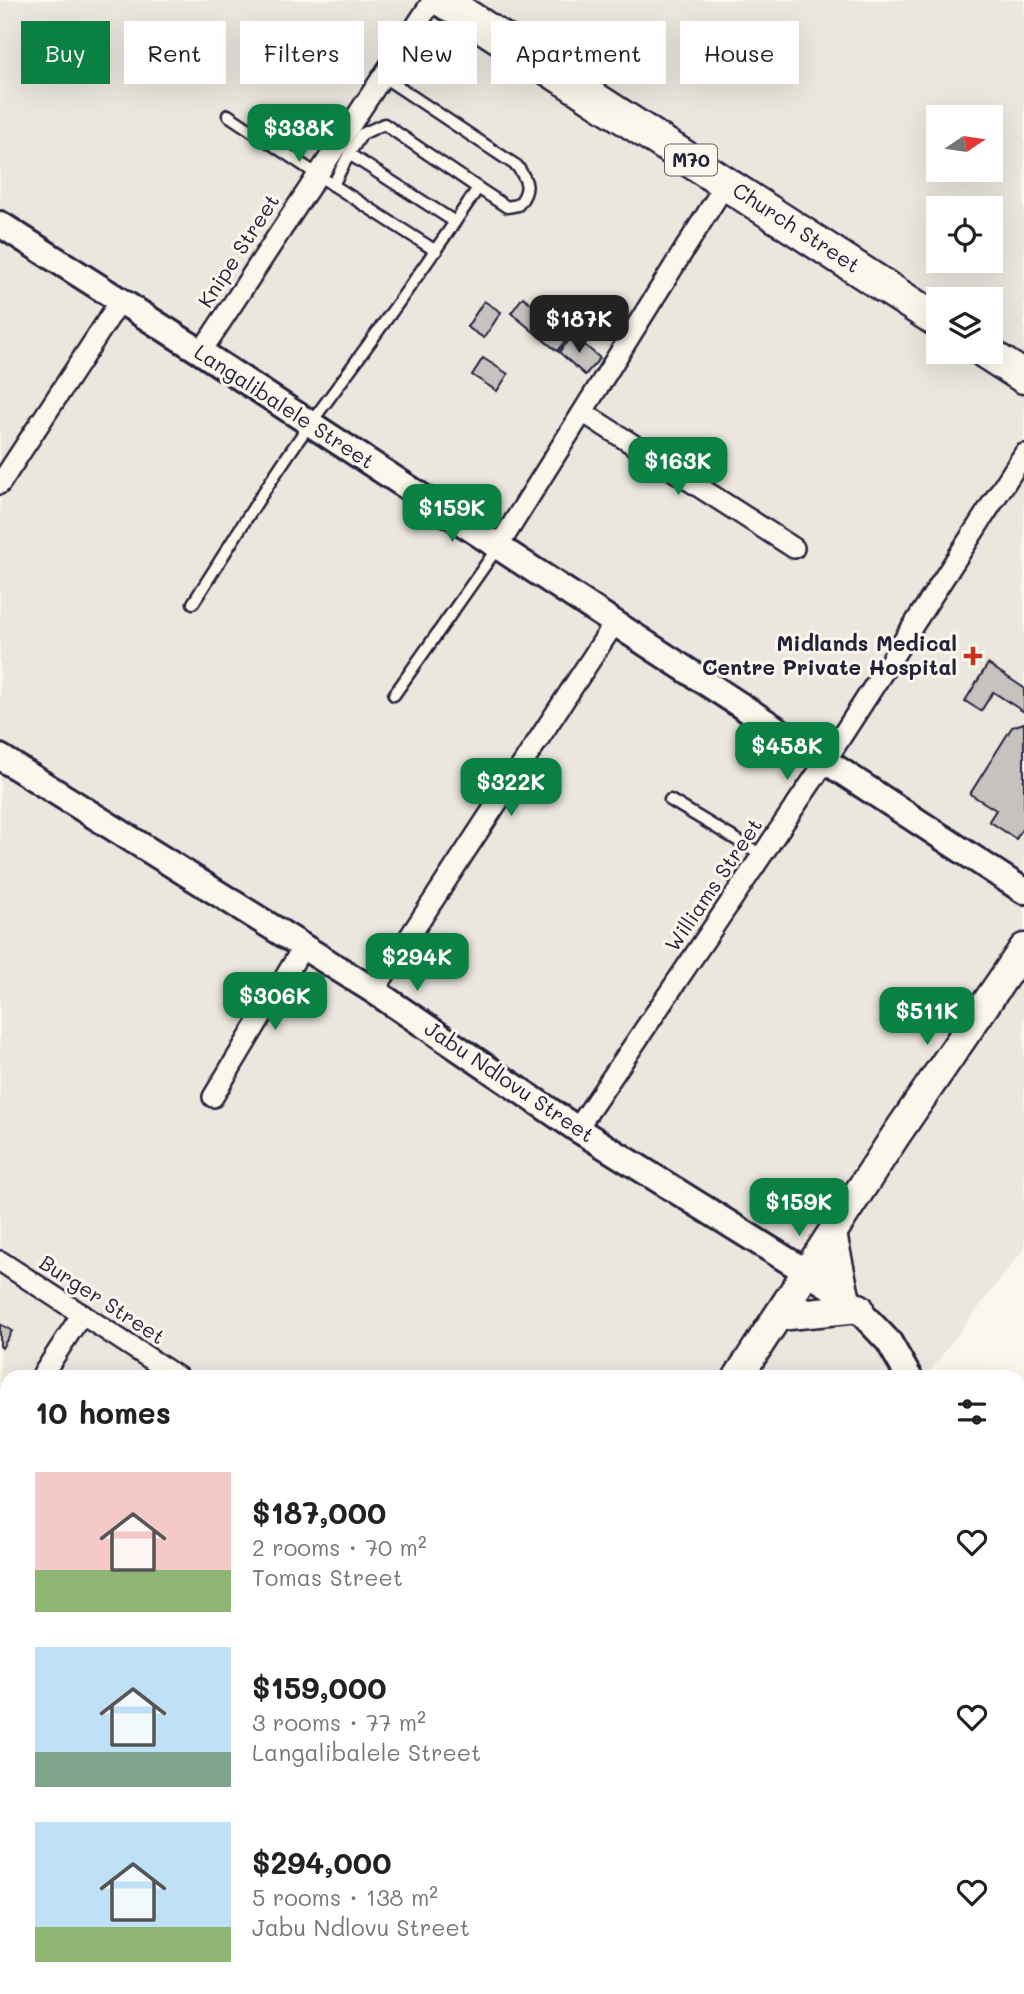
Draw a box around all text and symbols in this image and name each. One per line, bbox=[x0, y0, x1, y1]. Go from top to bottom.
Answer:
chip: Buy bbox=[21, 21, 110, 84]
chip: Rent bbox=[124, 21, 226, 84]
chip: Filters bbox=[240, 21, 364, 84]
chip: New bbox=[378, 21, 477, 84]
chip: Apartment bbox=[491, 21, 666, 84]
chip: House bbox=[680, 21, 799, 84]
pin: $338K bbox=[250, 104, 348, 164]
north arrow bbox=[926, 105, 1003, 182]
map controls bbox=[926, 105, 1003, 364]
text: $338K bbox=[263, 112, 335, 142]
road number: M70 bbox=[665, 144, 717, 176]
street label: Church Street bbox=[728, 175, 866, 278]
street label: Knipe Street bbox=[191, 188, 285, 312]
button: locate bbox=[926, 196, 1003, 273]
button: layers bbox=[926, 287, 1003, 364]
pin: $187K bbox=[530, 296, 628, 355]
text: $187K bbox=[546, 303, 612, 333]
street label: Langalibalele Street bbox=[190, 337, 380, 474]
pin: $163K bbox=[629, 438, 727, 497]
text: $163K bbox=[644, 445, 712, 475]
pin: $159K bbox=[403, 484, 501, 544]
text: $159K bbox=[419, 492, 485, 522]
place label: Midlands Medical Centre Private Hospital bbox=[702, 629, 957, 680]
marker: Midlands Medical Centre Private Hospital bbox=[963, 646, 983, 666]
pin: $458K bbox=[738, 722, 836, 782]
text: $458K bbox=[751, 730, 823, 760]
pin: $322K bbox=[462, 758, 560, 818]
text: $322K bbox=[477, 766, 545, 796]
street label: Williams Street bbox=[658, 812, 767, 956]
pin: $294K bbox=[368, 934, 466, 993]
text: $294K bbox=[382, 941, 452, 971]
pin: $306K bbox=[226, 972, 324, 1032]
text: $306K bbox=[239, 980, 311, 1010]
pin: $511K bbox=[878, 988, 976, 1047]
text: $511K bbox=[895, 995, 959, 1025]
street label: Jabu Ndlovu Street bbox=[420, 1014, 600, 1148]
pin: $159K bbox=[750, 1178, 848, 1238]
text: $159K bbox=[766, 1186, 832, 1216]
street label: Burger Street bbox=[35, 1248, 171, 1349]
text: 10 homes bbox=[35, 1392, 171, 1432]
icon: filters bbox=[953, 1393, 991, 1431]
text: $187,000 bbox=[252, 1492, 386, 1532]
icon: home bbox=[91, 1500, 175, 1584]
icon: heart bbox=[953, 1523, 991, 1561]
text: 2 rooms · 70 m² bbox=[252, 1532, 427, 1562]
text: Tomas Street bbox=[252, 1562, 403, 1592]
text: $159,000 bbox=[252, 1667, 386, 1707]
icon: home bbox=[91, 1675, 175, 1759]
icon: heart bbox=[953, 1698, 991, 1736]
text: 3 rooms · 77 m² bbox=[252, 1707, 426, 1737]
text: Langalibalele Street bbox=[252, 1737, 481, 1767]
text: $294,000 bbox=[252, 1842, 391, 1882]
icon: home bbox=[91, 1850, 175, 1934]
icon: heart bbox=[953, 1873, 991, 1911]
text: 5 rooms · 138 m² bbox=[252, 1882, 438, 1912]
text: Jabu Ndlovu Street bbox=[252, 1912, 470, 1942]

